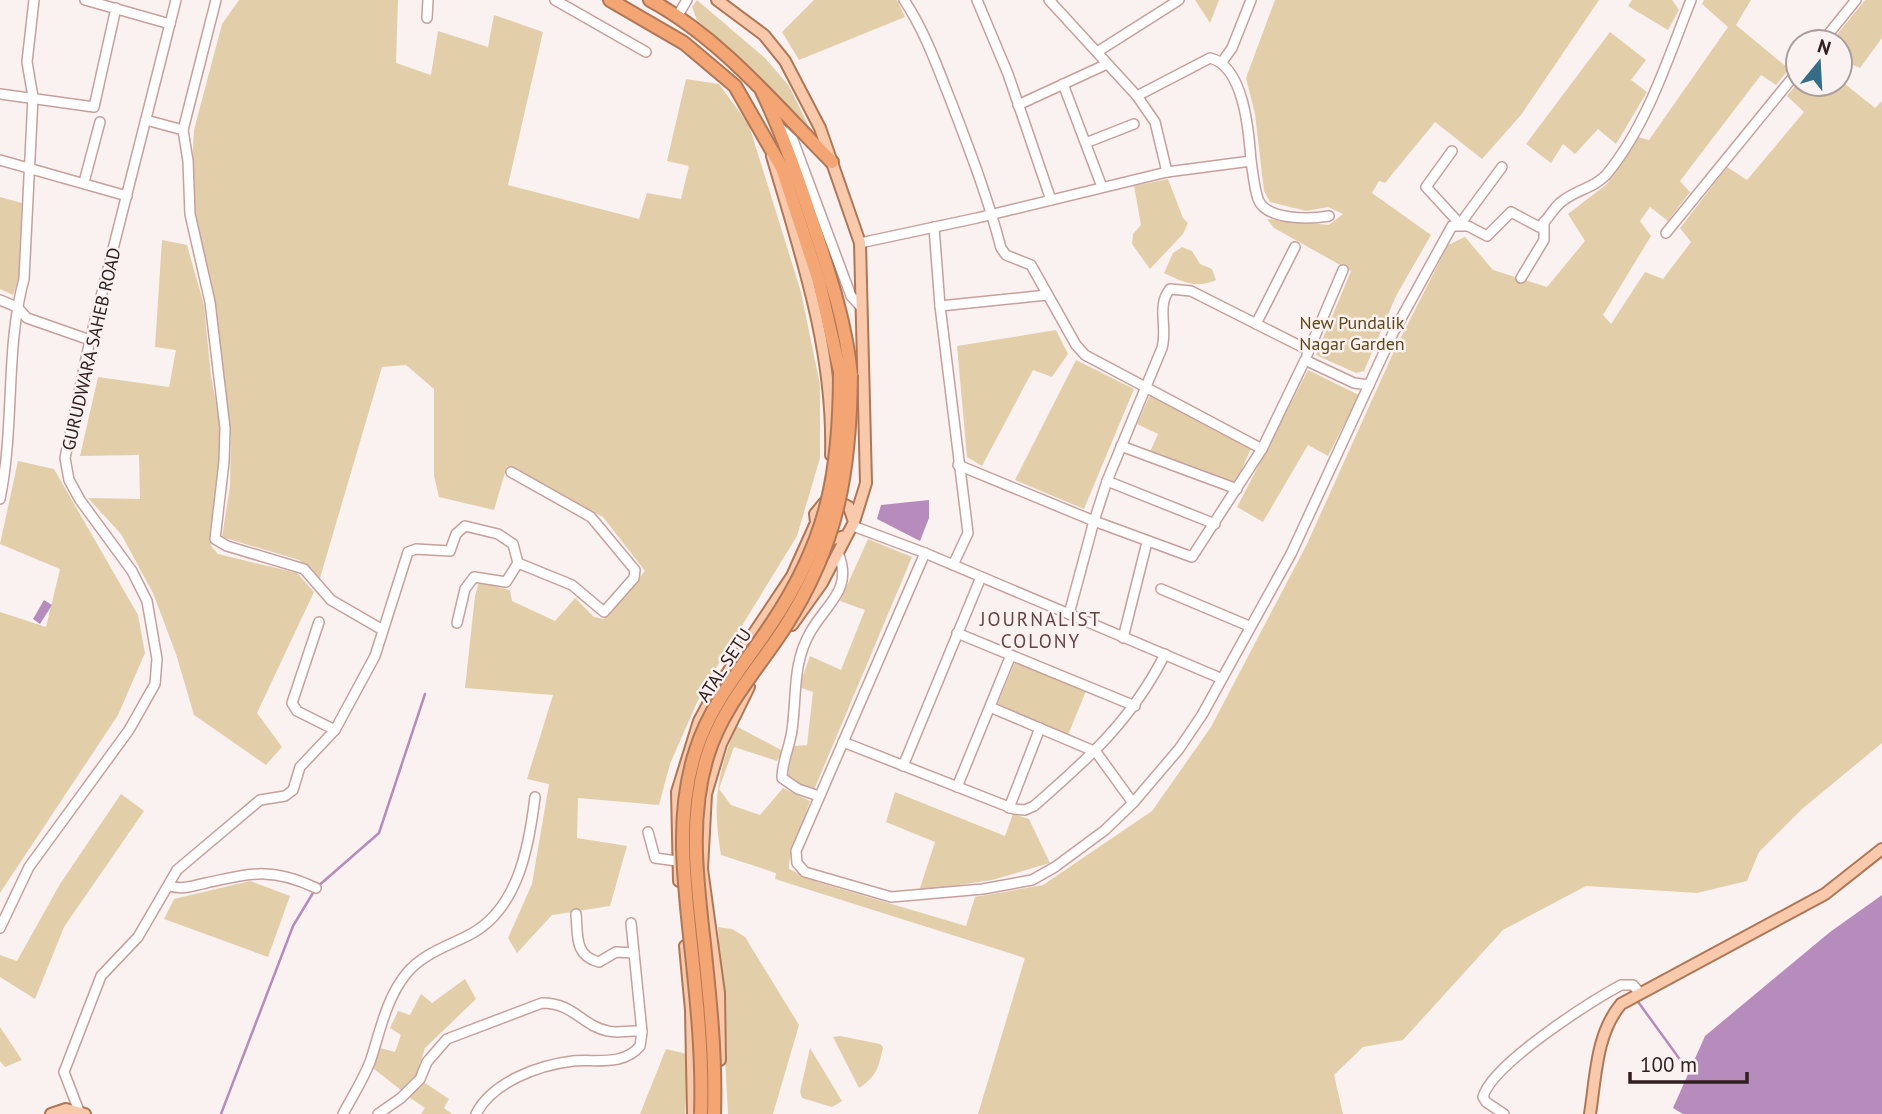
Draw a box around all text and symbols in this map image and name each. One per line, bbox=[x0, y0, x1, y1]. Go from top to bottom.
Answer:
north arrow bbox=[1784, 28, 1854, 98]
text: N bbox=[1815, 33, 1834, 60]
street label: GURUDWARA SAHEB ROAD bbox=[56, 245, 126, 453]
park label: New Pundalik Nagar Garden bbox=[1299, 311, 1405, 355]
district label: JOURNALIST COLONY bbox=[979, 607, 1102, 653]
street label: ATAL SETU bbox=[692, 624, 756, 706]
scale bar bbox=[1630, 1040, 1747, 1084]
text: 100 m bbox=[1640, 1051, 1697, 1078]

